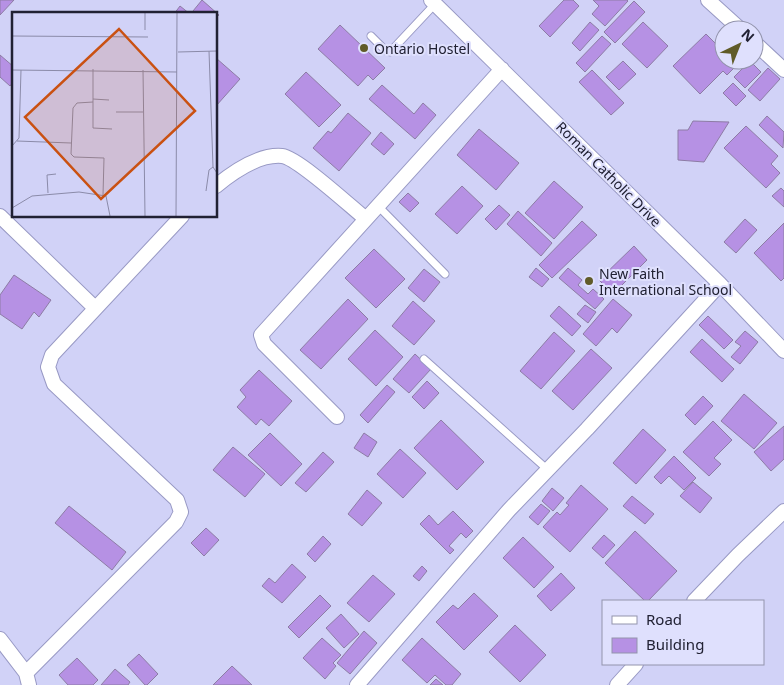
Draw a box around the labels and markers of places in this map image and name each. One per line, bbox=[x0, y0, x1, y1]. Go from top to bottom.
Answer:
place label: Ontario Hostel bbox=[374, 39, 470, 58]
marker: Ontario Hostel bbox=[358, 42, 370, 54]
place label: New Faith International School bbox=[599, 264, 732, 299]
marker: New Faith International School bbox=[583, 275, 595, 287]

